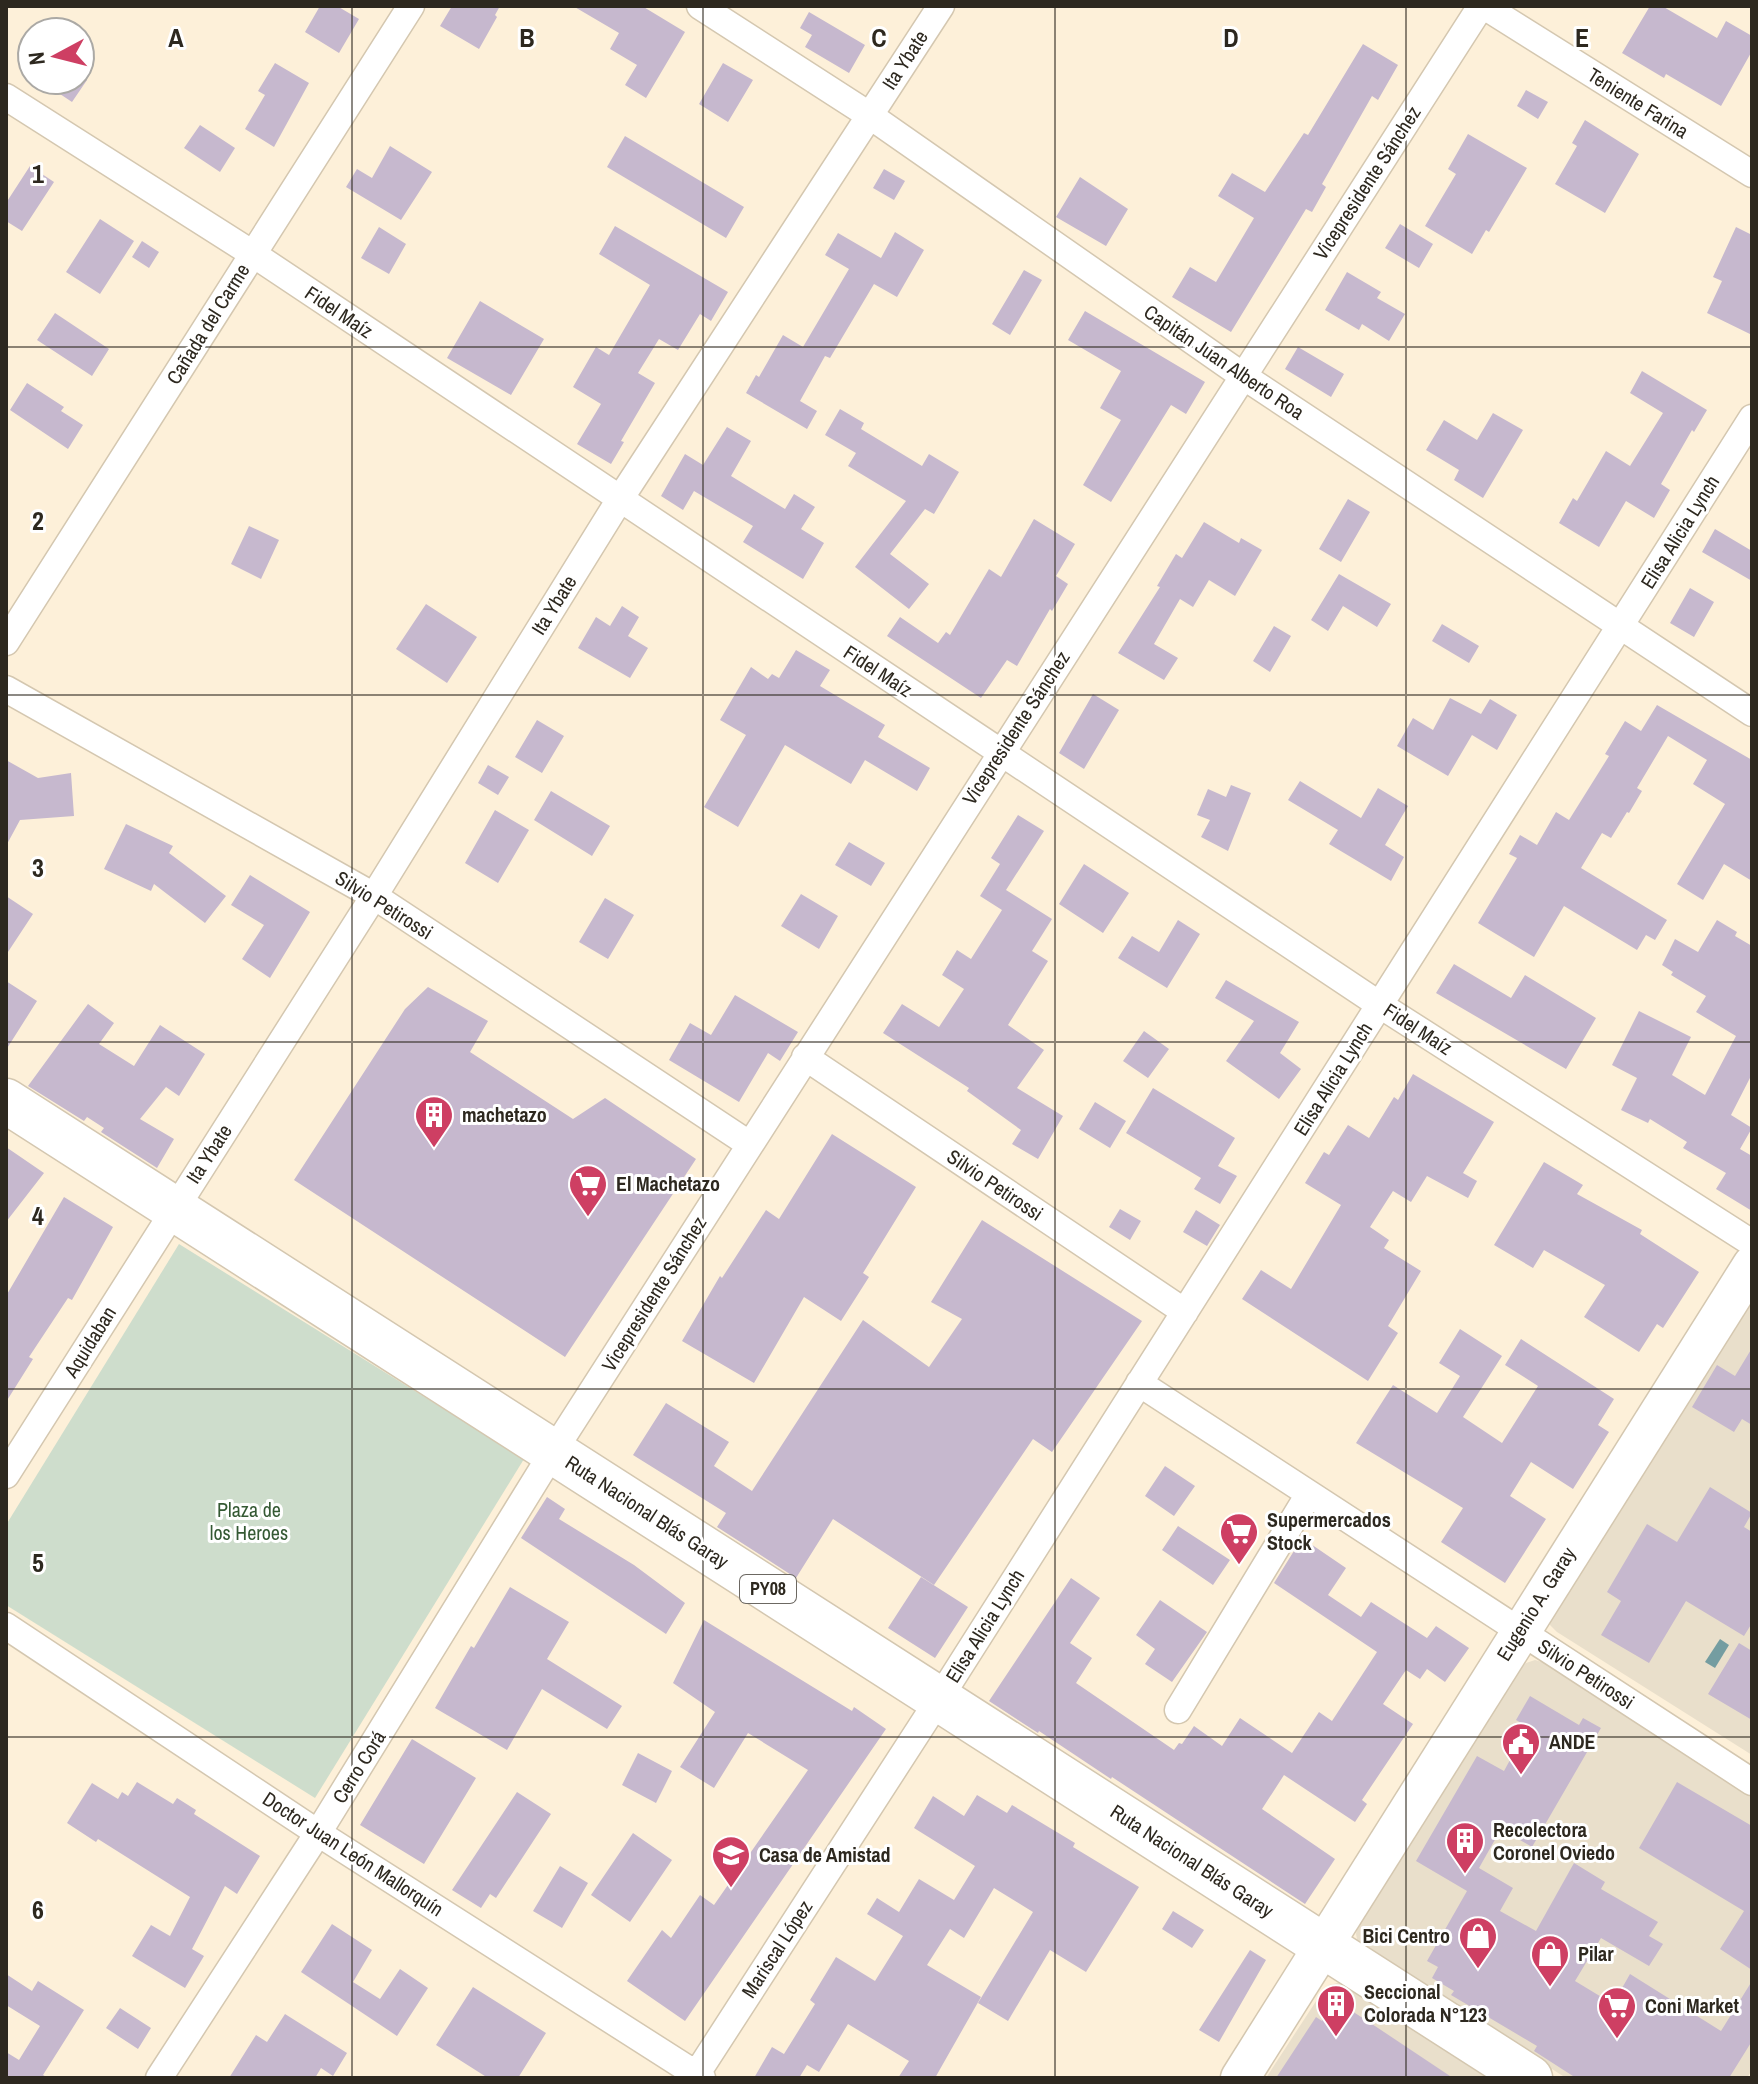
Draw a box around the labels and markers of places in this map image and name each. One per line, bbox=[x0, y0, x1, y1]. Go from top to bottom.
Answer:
building icon: machetazo bbox=[413, 1094, 455, 1149]
place label: machetazo bbox=[462, 1101, 547, 1128]
supermarket icon: El Machetazo bbox=[567, 1163, 609, 1218]
place label: El Machetazo bbox=[616, 1170, 720, 1197]
place label: Supermercados Stock bbox=[1267, 1506, 1391, 1556]
supermarket icon: Supermercados Stock bbox=[1218, 1511, 1260, 1566]
public building icon: ANDE bbox=[1500, 1721, 1542, 1776]
place label: ANDE bbox=[1549, 1728, 1596, 1755]
place label: Recolectora Coronel Oviedo bbox=[1493, 1816, 1615, 1866]
building icon: Recolectora Coronel Oviedo bbox=[1444, 1820, 1486, 1875]
school or university icon: Casa de Amistad bbox=[710, 1834, 752, 1889]
place label: Casa de Amistad bbox=[759, 1841, 891, 1868]
shop icon: Bici Centro bbox=[1457, 1915, 1499, 1970]
place label: Bici Centro bbox=[1363, 1922, 1450, 1949]
shop icon: Pilar bbox=[1529, 1933, 1571, 1988]
place label: Pilar bbox=[1578, 1940, 1614, 1967]
place label: Seccional Colorada N°123 bbox=[1364, 1978, 1487, 2028]
building icon: Seccional Colorada N°123 bbox=[1315, 1983, 1357, 2038]
supermarket icon: Coni Market bbox=[1596, 1985, 1638, 2040]
place label: Coni Market bbox=[1645, 1992, 1739, 2019]

